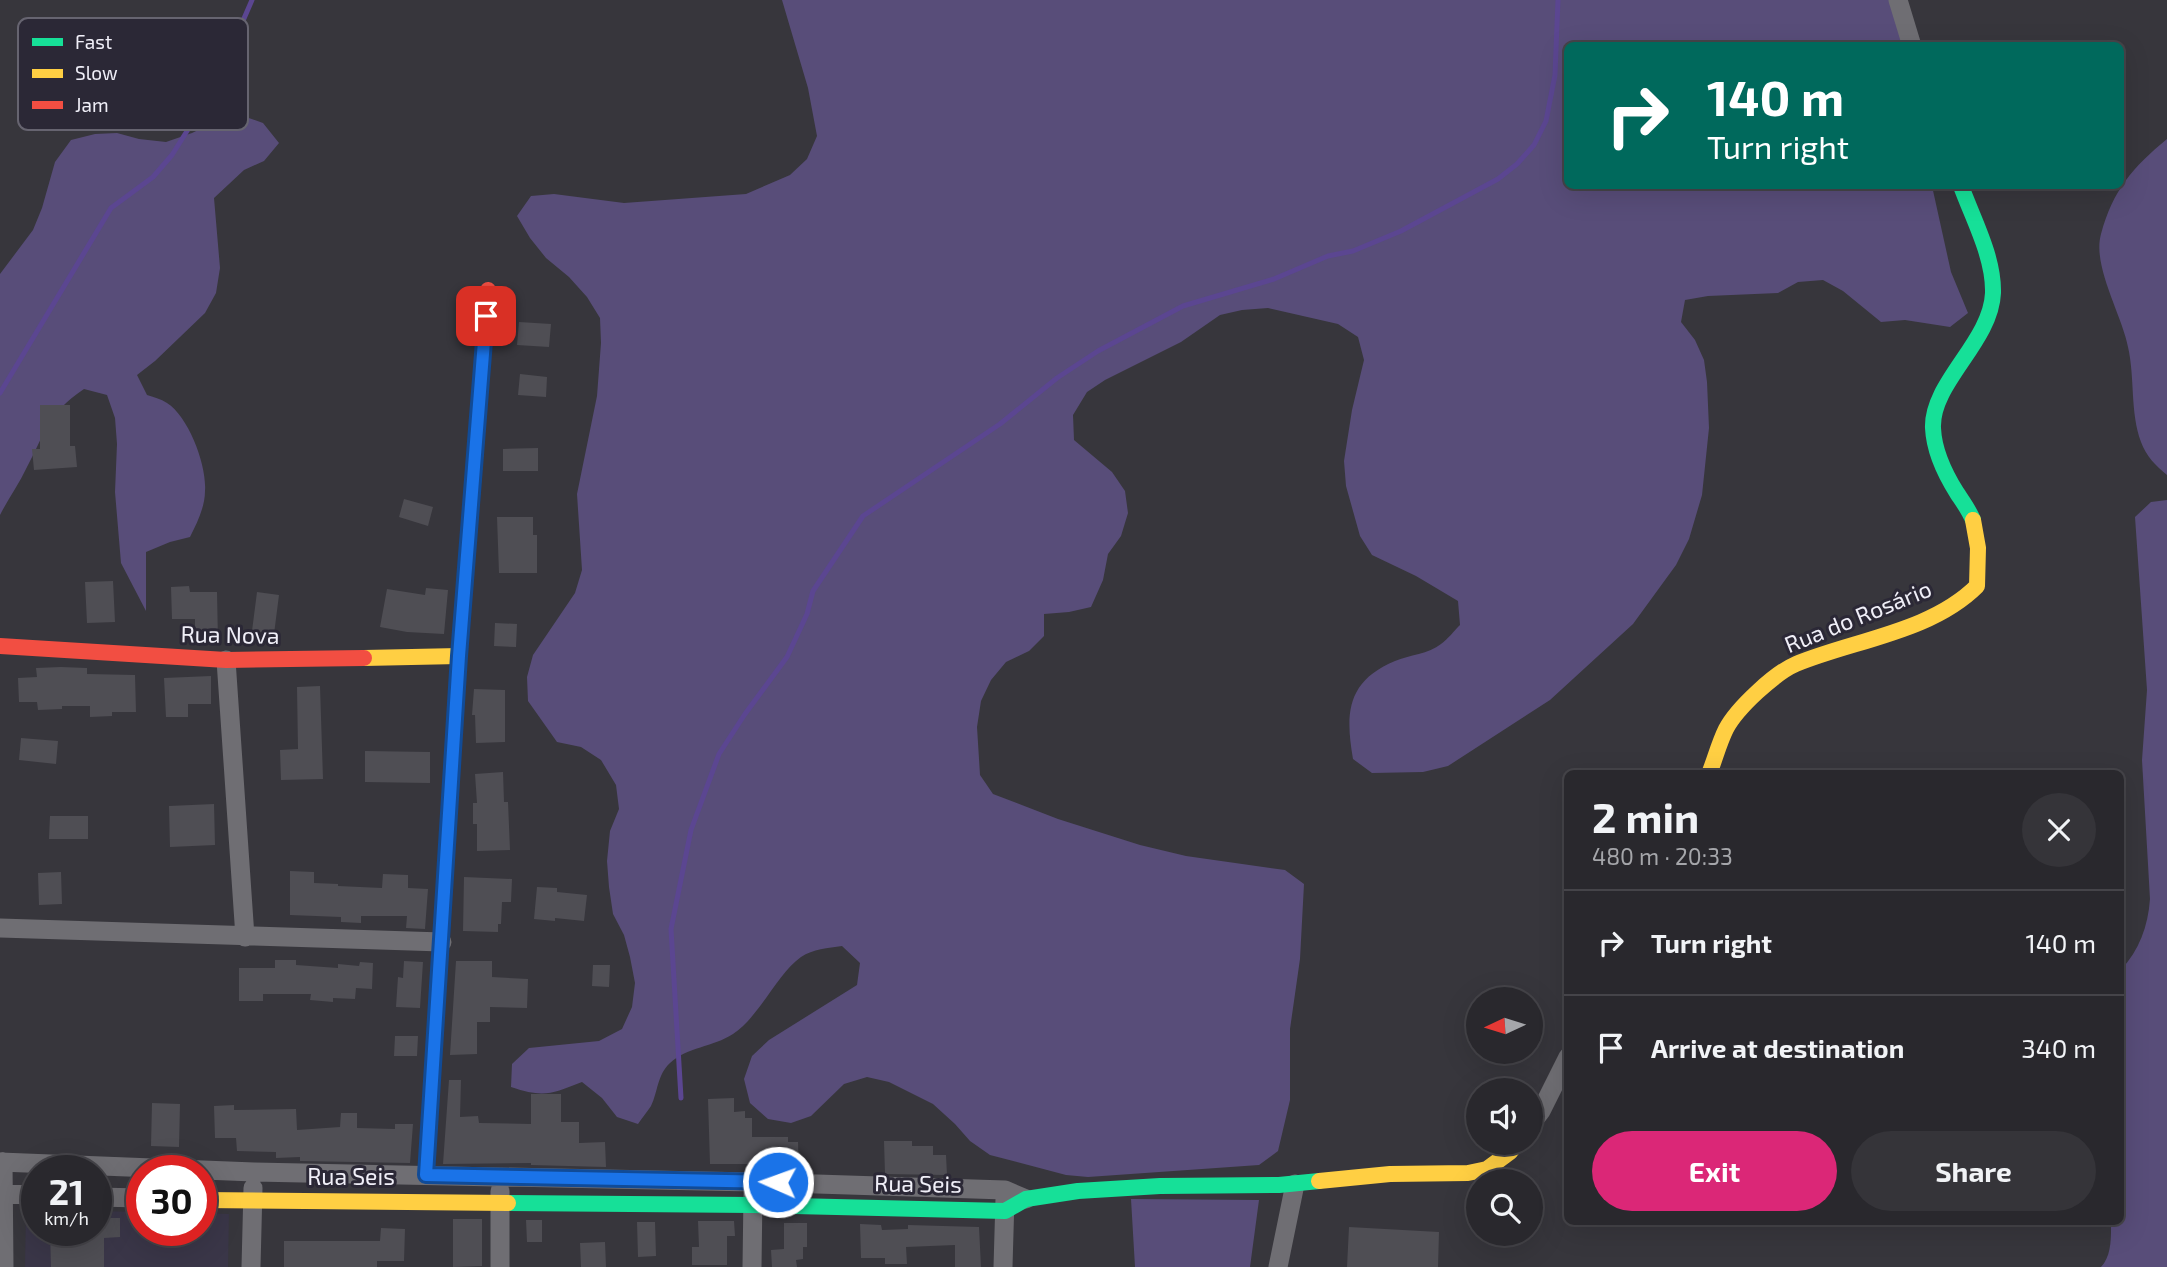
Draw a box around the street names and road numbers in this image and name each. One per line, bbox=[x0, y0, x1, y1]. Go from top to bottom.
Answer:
street label: Rua do Rosário bbox=[1780, 574, 1935, 658]
street label: Rua Nova bbox=[180, 619, 280, 649]
street label: Rua Seis bbox=[307, 1162, 395, 1190]
street label: Rua Seis bbox=[874, 1168, 962, 1198]

